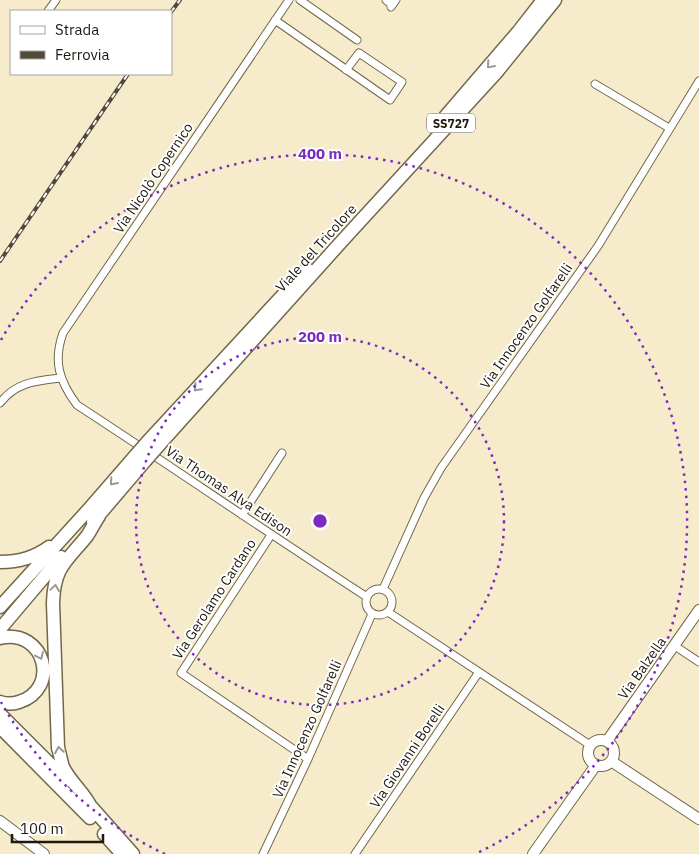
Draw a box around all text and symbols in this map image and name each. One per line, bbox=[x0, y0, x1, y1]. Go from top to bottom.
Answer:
legend bbox=[10, 10, 172, 75]
text: Strada bbox=[55, 20, 99, 39]
text: Ferrovia bbox=[55, 45, 110, 64]
one-way arrow bbox=[487, 59, 496, 68]
road number: SS727 bbox=[427, 114, 475, 132]
street label: Via Nicolò Copernico bbox=[109, 119, 197, 237]
text: 400 m bbox=[298, 144, 342, 163]
street label: Viale del Tricolore bbox=[272, 200, 361, 296]
street label: Via Innocenzo Golfarelli bbox=[476, 260, 576, 392]
text: 200 m bbox=[298, 327, 342, 346]
one-way arrow bbox=[194, 383, 203, 392]
street label: Via Thomas Alva Edison bbox=[162, 442, 296, 540]
one-way arrow bbox=[110, 476, 118, 485]
centre of rings bbox=[311, 512, 329, 530]
street label: Via Gerolamo Cardano bbox=[168, 535, 260, 663]
one-way arrow bbox=[49, 584, 59, 592]
street label: Via Balzella bbox=[614, 633, 670, 703]
one-way arrow bbox=[33, 651, 44, 660]
street label: Via Innocenzo Golfarelli bbox=[268, 657, 346, 801]
street label: Via Giovanni Borelli bbox=[366, 701, 448, 811]
one-way arrow bbox=[55, 746, 65, 754]
scale bar bbox=[12, 812, 104, 844]
text: 100 m bbox=[20, 819, 64, 838]

